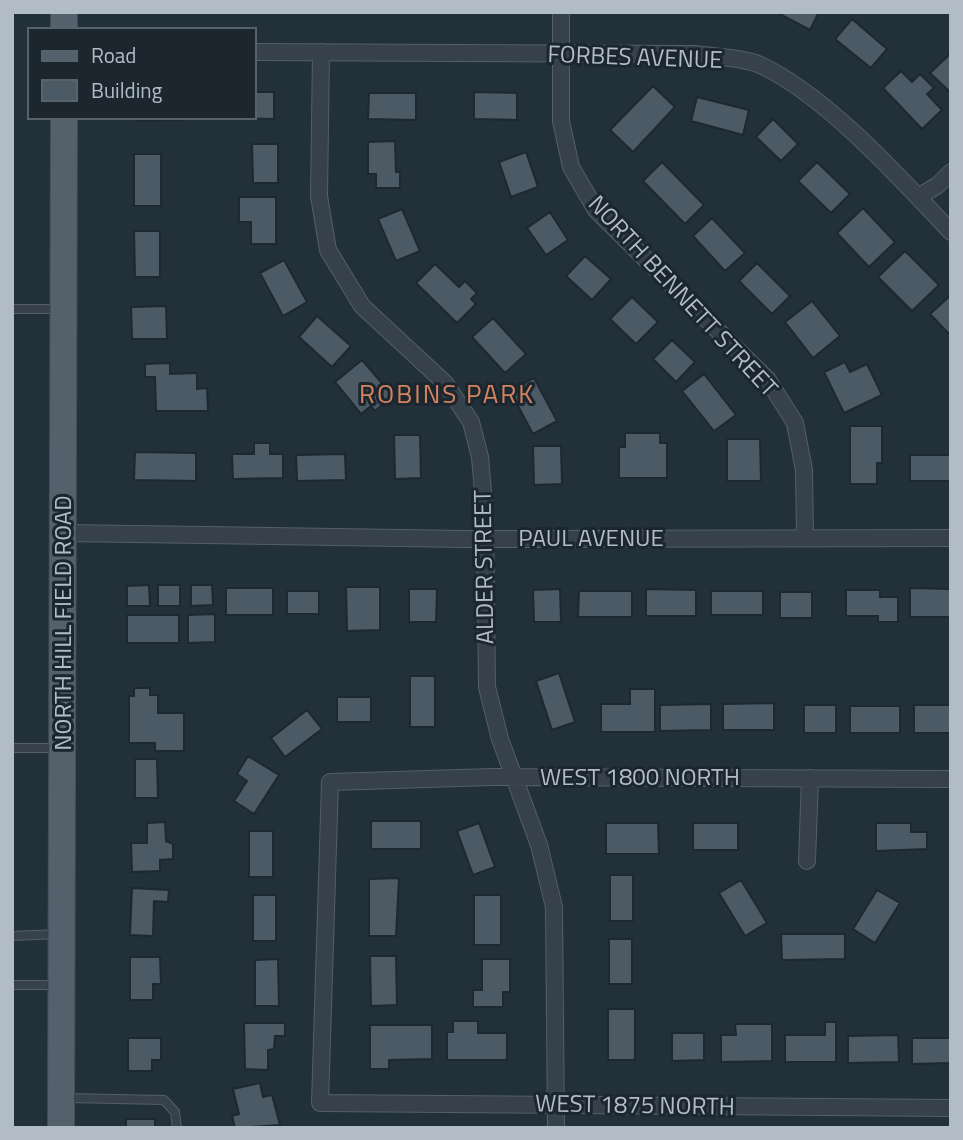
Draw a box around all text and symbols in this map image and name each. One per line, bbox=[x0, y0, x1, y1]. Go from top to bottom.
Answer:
legend bbox=[28, 28, 256, 119]
street label: FORBES AVENUE bbox=[547, 35, 723, 77]
text: Road bbox=[91, 39, 136, 71]
text: Building bbox=[91, 74, 163, 106]
street label: NORTH BENNETT STREET bbox=[580, 186, 787, 405]
district label: ROBINS PARK bbox=[359, 374, 535, 413]
street label: ALDER STREET bbox=[464, 489, 502, 644]
street label: NORTH HILL FIELD ROAD bbox=[44, 495, 80, 751]
street label: PAUL AVENUE bbox=[518, 519, 664, 555]
street label: WEST 1800 NORTH bbox=[540, 758, 740, 794]
street label: WEST 1875 NORTH bbox=[535, 1084, 735, 1124]

